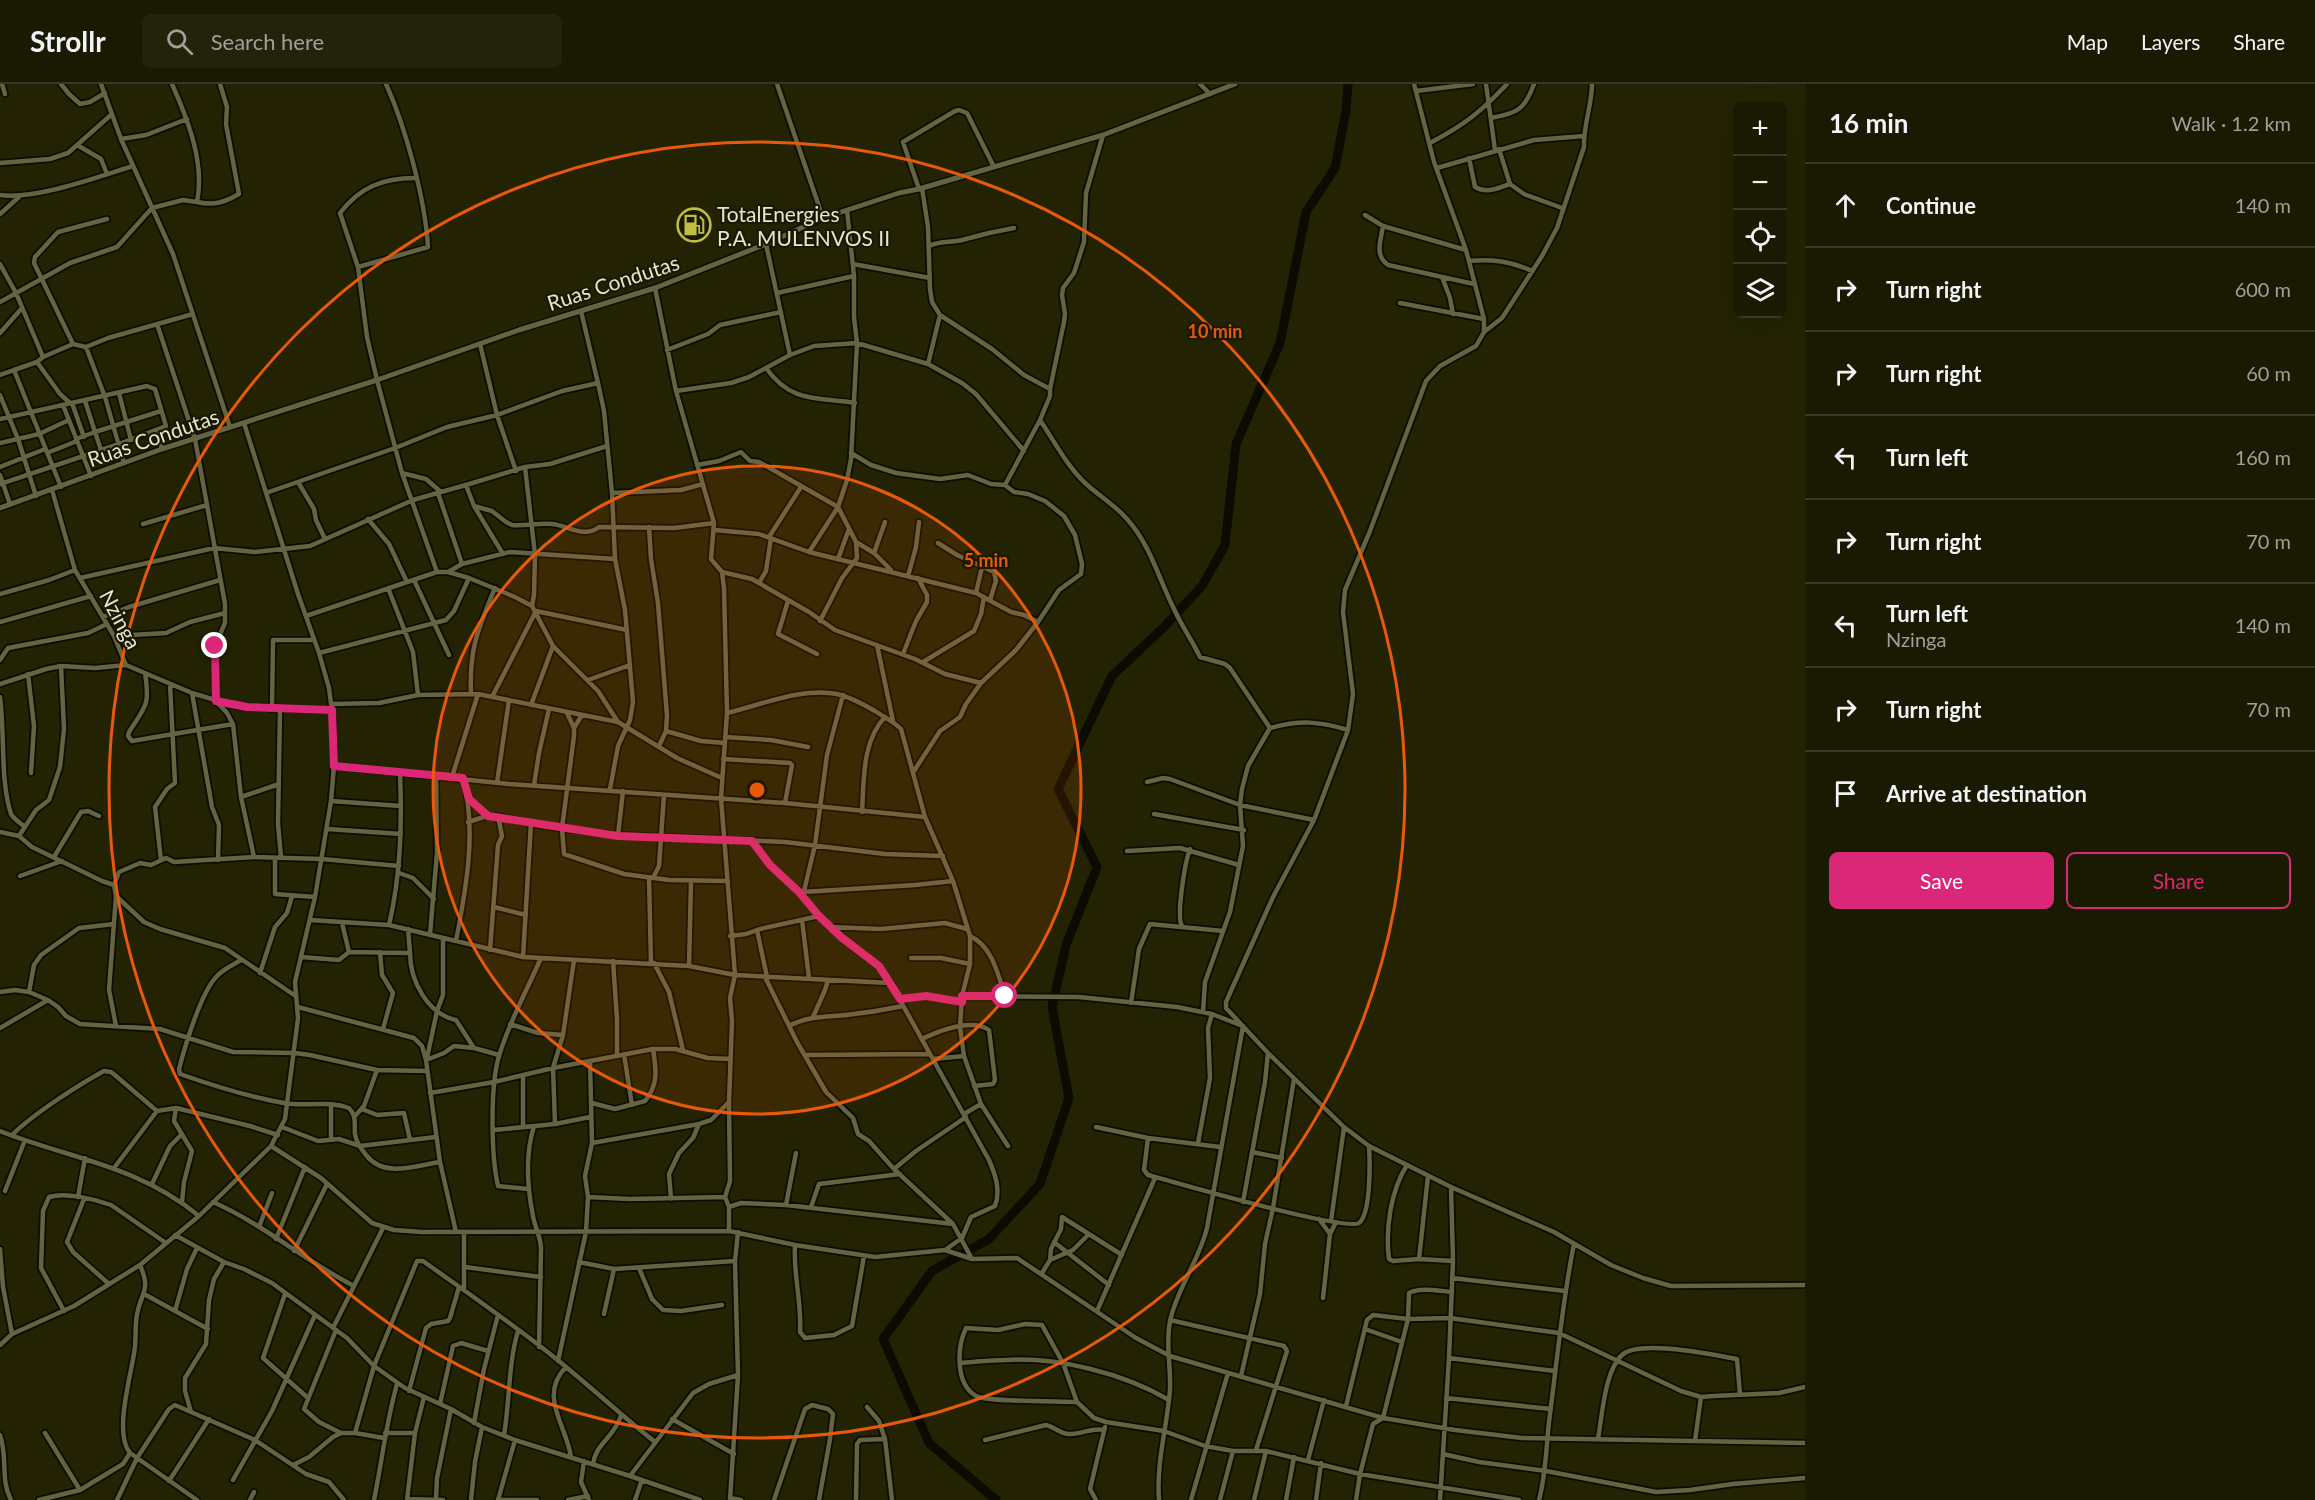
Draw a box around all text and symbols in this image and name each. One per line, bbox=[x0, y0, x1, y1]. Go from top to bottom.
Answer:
search box bbox=[142, 14, 562, 68]
text: Strollr bbox=[30, 24, 106, 58]
icon: search bbox=[163, 25, 196, 58]
text: Search here bbox=[211, 28, 324, 55]
text: Map bbox=[2067, 29, 2108, 54]
text: Layers bbox=[2141, 29, 2200, 54]
text: Share bbox=[2233, 29, 2285, 54]
map controls bbox=[1733, 102, 1787, 318]
button: + bbox=[1733, 102, 1787, 156]
text: 16 min bbox=[1829, 107, 1909, 139]
text: Walk · 1.2 km bbox=[2172, 111, 2291, 135]
button: − bbox=[1733, 156, 1787, 210]
icon: ahead bbox=[1829, 189, 1862, 222]
text: Continue bbox=[1886, 192, 1976, 219]
text: 140 m bbox=[2235, 193, 2291, 217]
place label: TotalEnergies P.A. MULENVOS II bbox=[717, 201, 890, 250]
fuel station icon: TotalEnergies P.A. MULENVOS II bbox=[676, 207, 712, 243]
button: locate bbox=[1733, 210, 1787, 264]
street label: Ruas Condutas bbox=[544, 249, 682, 315]
button: layers bbox=[1733, 264, 1787, 318]
icon: right bbox=[1829, 273, 1862, 306]
text: Turn right bbox=[1886, 276, 1981, 303]
text: 600 m bbox=[2235, 277, 2291, 301]
text: 10 min bbox=[1187, 320, 1243, 342]
icon: right bbox=[1829, 357, 1862, 390]
text: Turn right bbox=[1886, 360, 1981, 387]
text: 60 m bbox=[2246, 361, 2291, 385]
street label: Ruas Condutas bbox=[84, 403, 222, 471]
icon: left bbox=[1829, 441, 1862, 474]
text: Turn left bbox=[1886, 444, 1968, 471]
text: 160 m bbox=[2235, 445, 2291, 469]
icon: right bbox=[1829, 525, 1862, 558]
text: Turn right bbox=[1886, 528, 1981, 555]
text: 70 m bbox=[2246, 529, 2291, 553]
text: 5 min bbox=[964, 549, 1008, 571]
street label: Nzinga bbox=[95, 585, 147, 653]
text: Turn left bbox=[1886, 600, 1968, 627]
icon: left bbox=[1829, 609, 1862, 642]
text: 140 m bbox=[2235, 613, 2291, 637]
text: Nzinga bbox=[1886, 627, 1946, 651]
route end bbox=[201, 632, 227, 658]
icon: right bbox=[1829, 693, 1862, 726]
text: Turn right bbox=[1886, 696, 1981, 723]
text: 70 m bbox=[2246, 697, 2291, 721]
icon: arrive bbox=[1829, 777, 1862, 810]
centre of rings bbox=[747, 780, 767, 800]
text: Arrive at destination bbox=[1886, 780, 2087, 807]
button: Save bbox=[1829, 852, 2054, 909]
button: Share bbox=[2066, 852, 2291, 909]
route start bbox=[991, 982, 1017, 1008]

